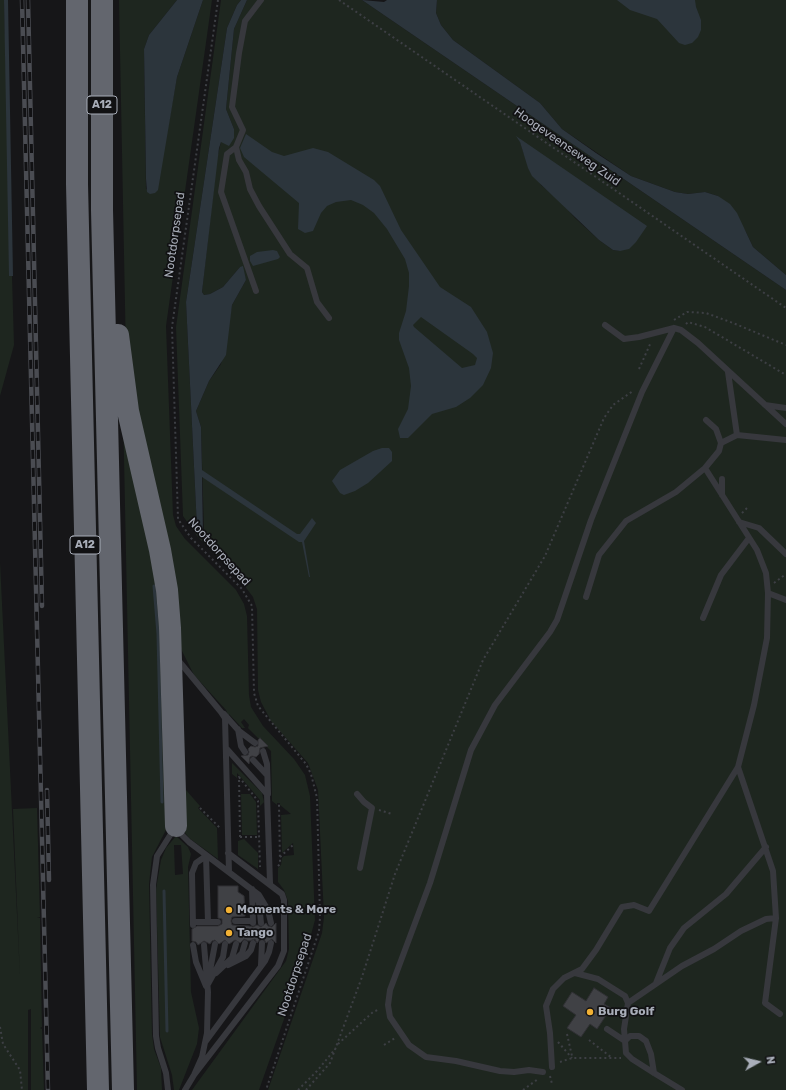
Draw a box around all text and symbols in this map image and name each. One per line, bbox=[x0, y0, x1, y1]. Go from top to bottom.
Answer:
road number: A12 bbox=[87, 96, 117, 114]
street label: Hoogeveenseweg Zuid bbox=[511, 105, 623, 189]
street label: Nootdorpsepad bbox=[162, 191, 188, 279]
street label: Nootdorpsepad bbox=[185, 515, 253, 589]
road number: A12 bbox=[70, 536, 100, 554]
place label: Moments & More bbox=[237, 903, 336, 917]
marker: Moments & More bbox=[224, 905, 234, 915]
place label: Tango bbox=[237, 926, 273, 940]
marker: Tango bbox=[224, 928, 234, 938]
street label: Nootdorpsepad bbox=[275, 932, 315, 1018]
place label: Burg Golf bbox=[598, 1005, 654, 1019]
marker: Burg Golf bbox=[585, 1007, 595, 1017]
north arrow bbox=[738, 1042, 778, 1082]
text: N bbox=[763, 1055, 777, 1065]

